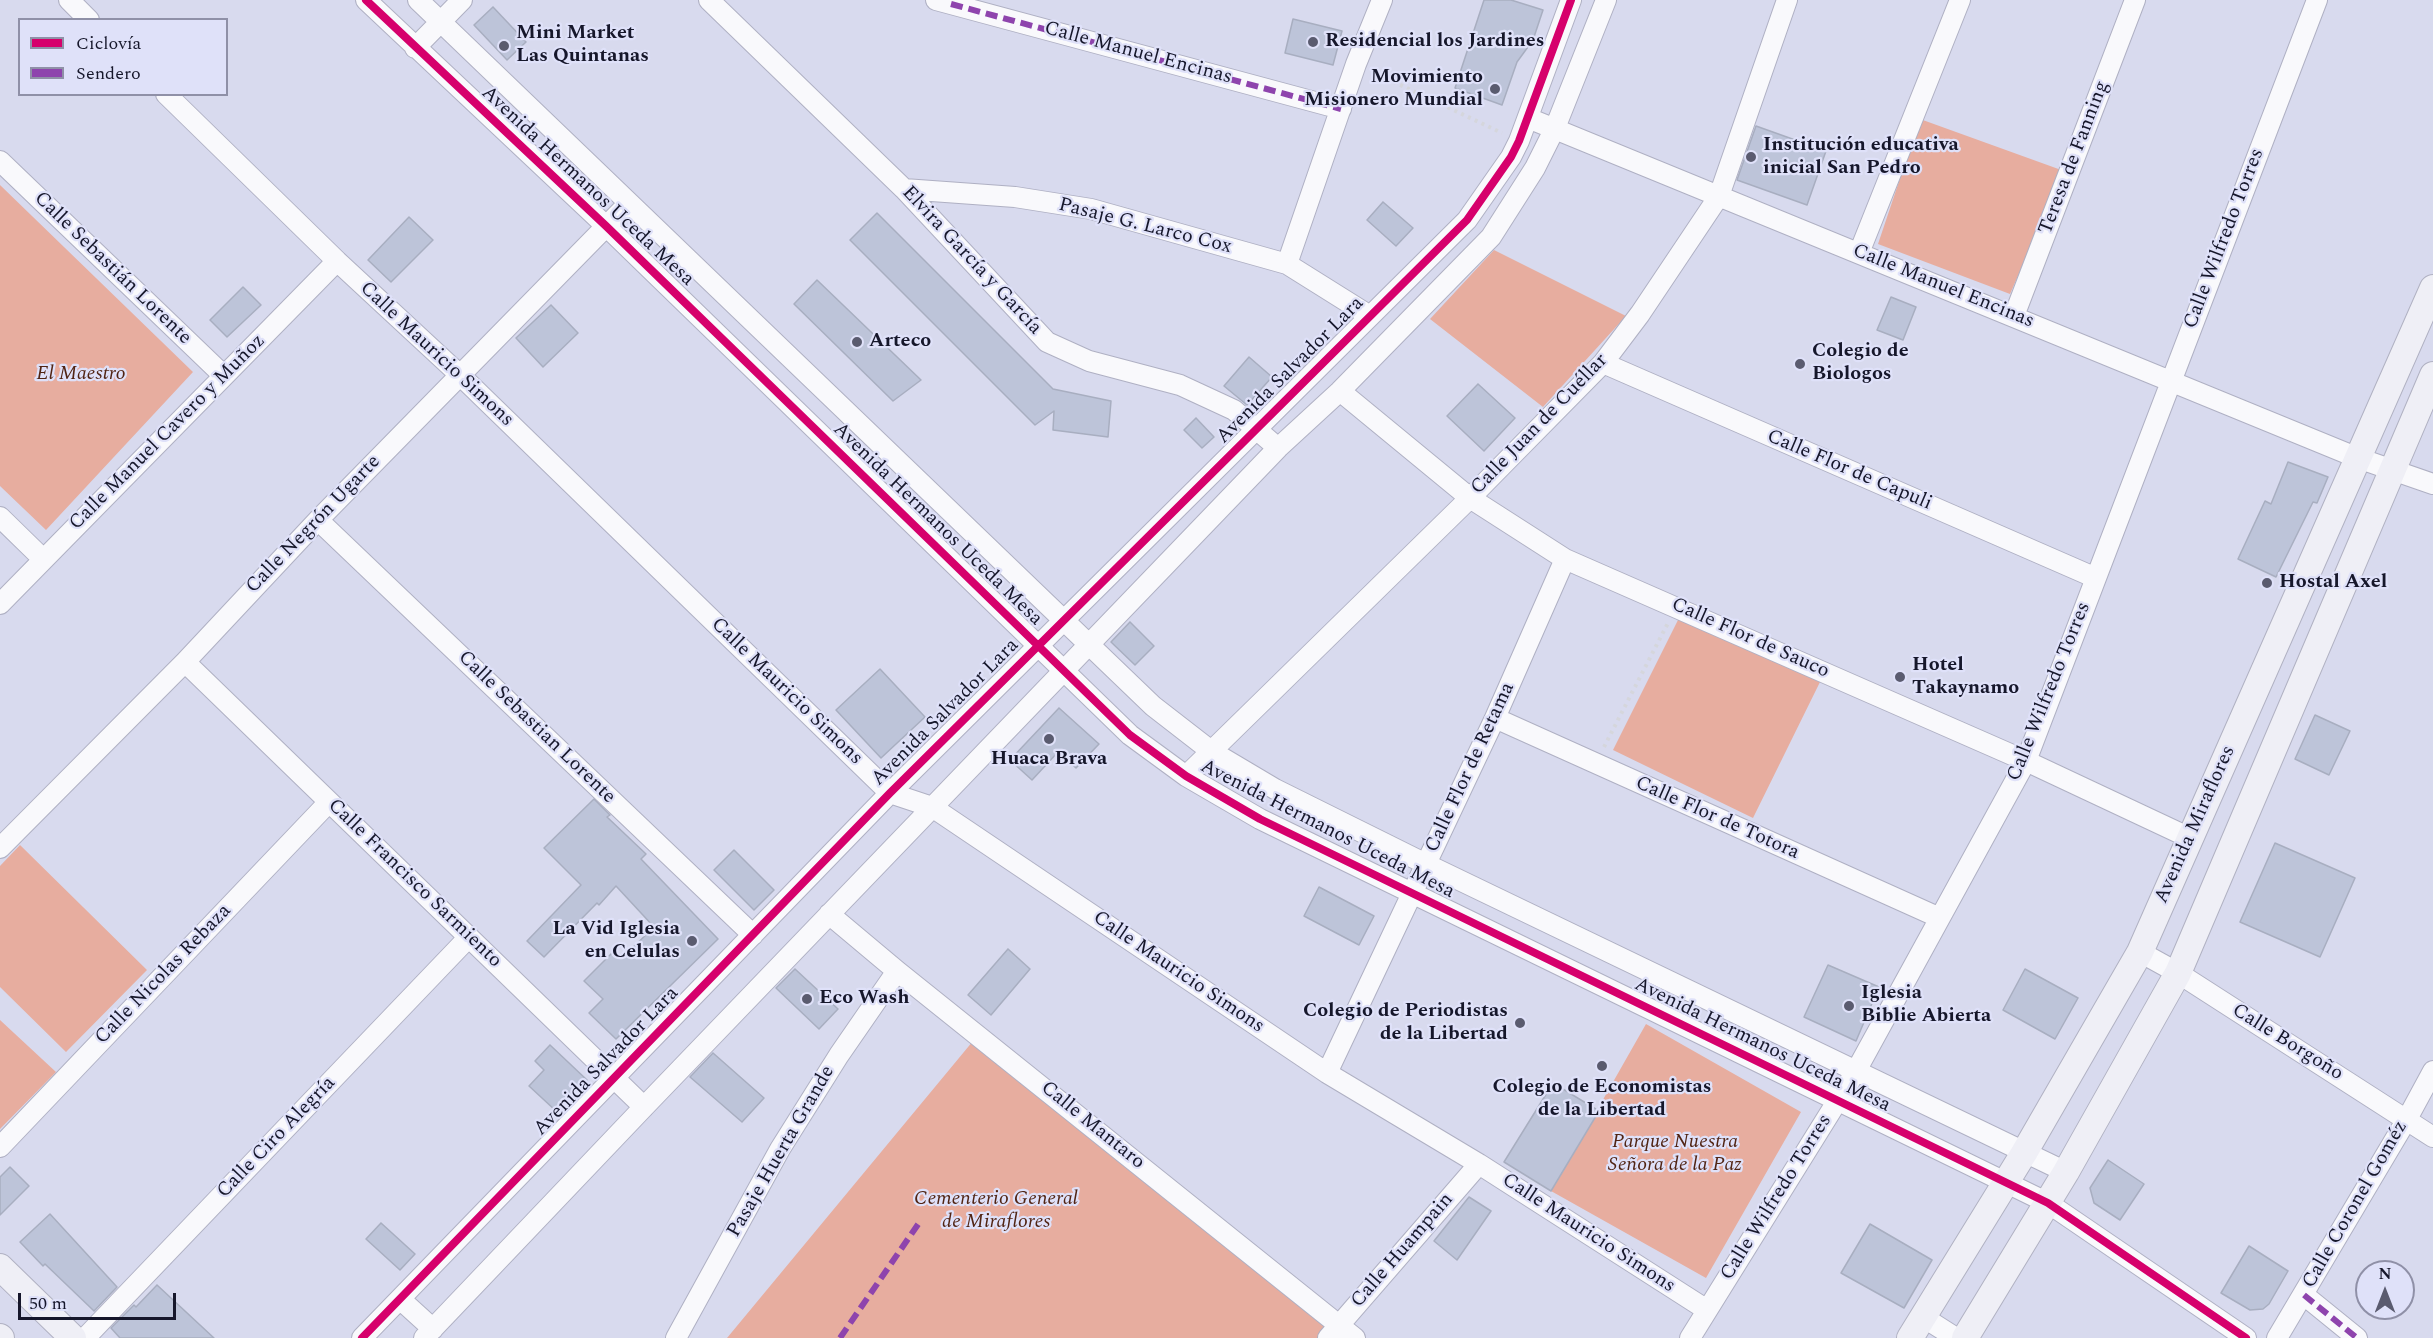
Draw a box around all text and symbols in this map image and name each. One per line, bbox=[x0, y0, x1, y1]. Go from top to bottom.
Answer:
street label: Calle Manuel Encinas bbox=[1041, 17, 1235, 91]
legend bbox=[18, 18, 228, 96]
place label: Mini Market Las Quintanas bbox=[516, 22, 649, 69]
text: Ciclovía bbox=[76, 30, 141, 57]
place label: Residencial los Jardines bbox=[1325, 30, 1544, 54]
marker: Residencial los Jardines bbox=[1306, 35, 1320, 49]
marker: Mini Market Las Quintanas bbox=[497, 39, 511, 53]
text: Sendero bbox=[76, 60, 141, 87]
place label: Movimiento Misionero Mundial bbox=[1304, 66, 1483, 113]
street label: Teresa de Fanning bbox=[2035, 78, 2115, 238]
street label: Avenida Hermanos Uceda Mesa bbox=[476, 82, 698, 292]
marker: Movimiento Misionero Mundial bbox=[1488, 82, 1502, 96]
place label: Institución educativa inicial San Pedro bbox=[1763, 134, 1959, 181]
street label: Calle Wilfredo Torres bbox=[2180, 145, 2270, 333]
marker: Institución educativa inicial San Pedro bbox=[1744, 150, 1758, 164]
street label: Elvira García y García bbox=[896, 182, 1046, 340]
street label: Calle Sebastián Lorente bbox=[28, 187, 196, 351]
street label: Pasaje G. Larco Cox bbox=[1056, 194, 1234, 260]
street label: Calle Manuel Encinas bbox=[1849, 240, 2037, 334]
street label: Calle Mauricio Simons bbox=[354, 277, 518, 433]
street label: Avenida Salvador Lara bbox=[1212, 292, 1370, 450]
street label: Calle Manuel Cavero y Muñoz bbox=[65, 330, 271, 536]
place label: Arteco bbox=[869, 330, 931, 354]
marker: Arteco bbox=[850, 335, 864, 349]
place label: Colegio de Biologos bbox=[1812, 340, 1909, 387]
street label: Calle Juan de Cuéllar bbox=[1467, 350, 1613, 500]
marker: Colegio de Biologos bbox=[1793, 357, 1807, 371]
park label: El Maestro bbox=[36, 363, 126, 387]
street label: Avenida Hermanos Uceda Mesa bbox=[827, 418, 1047, 632]
street label: Calle Flor de Capuli bbox=[1763, 425, 1935, 517]
street label: Calle Negrón Ugarte bbox=[242, 451, 386, 599]
place label: Hostal Axel bbox=[2279, 571, 2387, 595]
marker: Hostal Axel bbox=[2260, 576, 2274, 590]
street label: Calle Flor de Sauco bbox=[1667, 593, 1833, 685]
street label: Calle Wilfredo Torres bbox=[2003, 599, 2097, 785]
street label: Calle Mauricio Simons bbox=[705, 613, 867, 771]
street label: Avenida Salvador Lara bbox=[867, 634, 1025, 792]
street label: Calle Sebastian Lorente bbox=[452, 646, 620, 810]
place label: Hotel Takaynamo bbox=[1912, 654, 2019, 701]
marker: Hotel Takaynamo bbox=[1893, 670, 1907, 684]
street label: Calle Flor de Retama bbox=[1421, 679, 1521, 857]
marker: Huaca Brava bbox=[1042, 732, 1056, 746]
street label: Avenida Miraflores bbox=[2150, 742, 2242, 908]
place label: Huaca Brava bbox=[991, 748, 1107, 772]
street label: Avenida Hermanos Uceda Mesa bbox=[1196, 755, 1458, 905]
street label: Calle Flor de Totora bbox=[1631, 772, 1803, 866]
street label: Calle Francisco Sarmiento bbox=[322, 794, 506, 974]
street label: Calle Nicolas Rebaza bbox=[91, 900, 237, 1050]
street label: Calle Mauricio Simons bbox=[1088, 907, 1268, 1039]
place label: La Vid Iglesia en Celulas bbox=[552, 918, 680, 965]
marker: La Vid Iglesia en Celulas bbox=[685, 934, 699, 948]
street label: Avenida Hermanos Uceda Mesa bbox=[1630, 973, 1894, 1119]
street label: Avenida Salvador Lara bbox=[529, 982, 685, 1142]
place label: Iglesia Biblie Abierta bbox=[1861, 982, 1991, 1029]
place label: Eco Wash bbox=[819, 987, 910, 1011]
marker: Eco Wash bbox=[800, 992, 814, 1006]
marker: Iglesia Biblie Abierta bbox=[1842, 999, 1856, 1013]
street label: Calle Borgoño bbox=[2227, 999, 2347, 1087]
place label: Colegio de Periodistas de la Libertad bbox=[1303, 1000, 1508, 1047]
marker: Colegio de Periodistas de la Libertad bbox=[1513, 1016, 1527, 1030]
marker: Colegio de Economistas de la Libertad bbox=[1595, 1059, 1609, 1073]
street label: Pasaje Huerta Grande bbox=[723, 1062, 841, 1242]
street label: Calle Ciro Alegría bbox=[213, 1072, 341, 1204]
place label: Colegio de Economistas de la Libertad bbox=[1492, 1076, 1712, 1123]
street label: Calle Mantaro bbox=[1035, 1077, 1149, 1175]
street label: Calle Wilfredo Torres bbox=[1716, 1111, 1838, 1285]
street label: Calle Coronel Goméz bbox=[2298, 1117, 2414, 1293]
park label: Parque Nuestra Señora de la Paz bbox=[1608, 1131, 1742, 1178]
street label: Calle Mauricio Simons bbox=[1497, 1169, 1679, 1299]
park label: Cementerio General de Miraflores bbox=[914, 1188, 1078, 1235]
street label: Calle Huampain bbox=[1347, 1189, 1459, 1313]
north arrow bbox=[2355, 1260, 2415, 1320]
text: N bbox=[2378, 1262, 2392, 1286]
scale bar bbox=[21, 1281, 178, 1319]
text: 50 m bbox=[29, 1290, 67, 1317]

